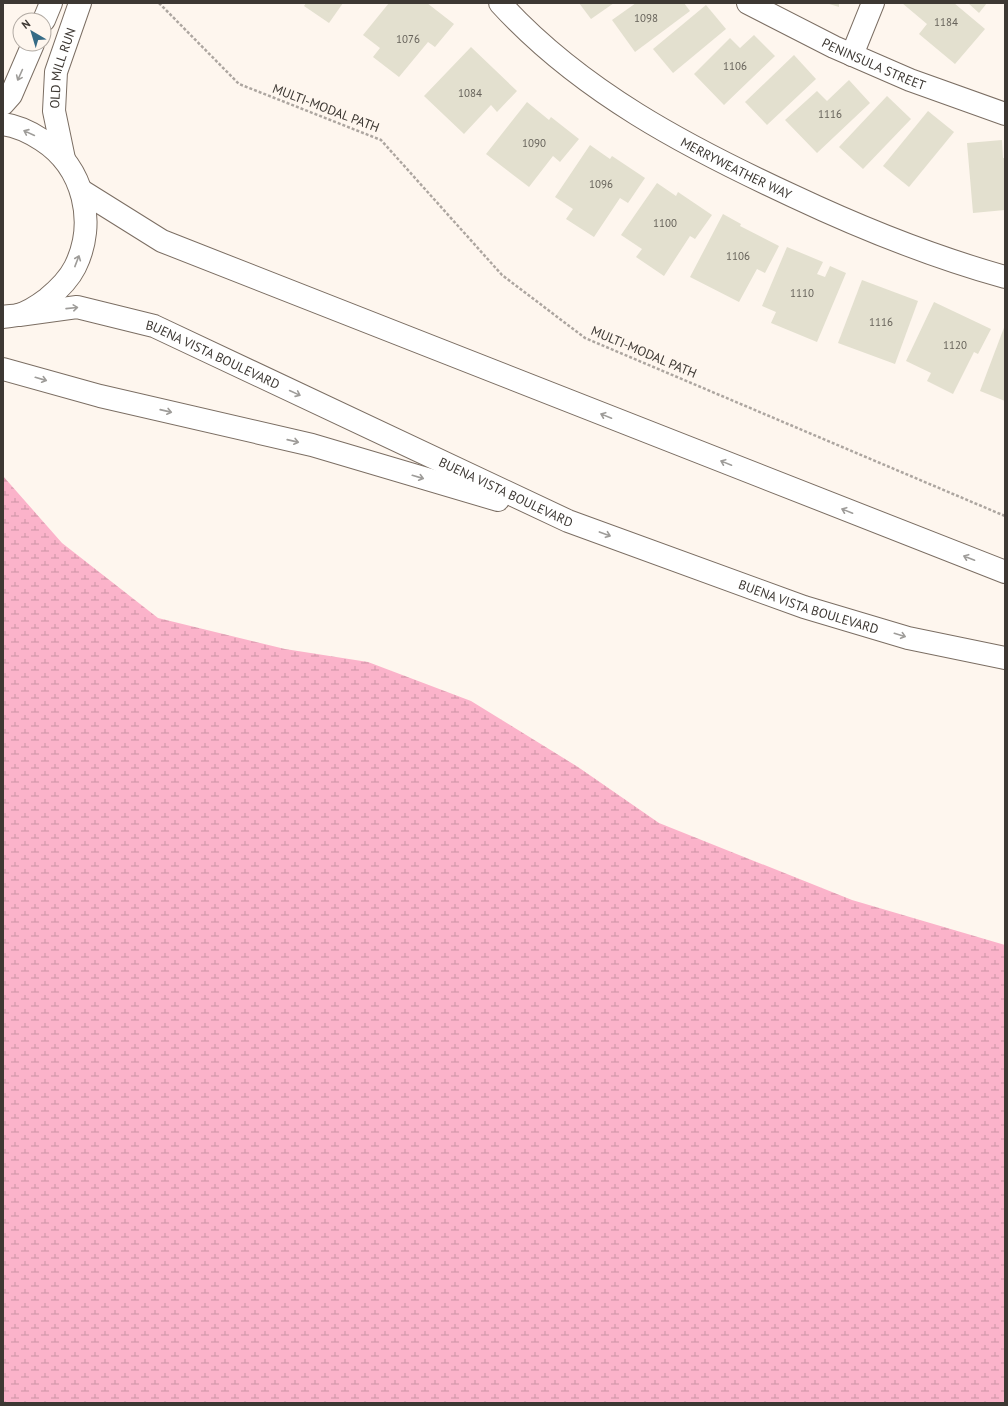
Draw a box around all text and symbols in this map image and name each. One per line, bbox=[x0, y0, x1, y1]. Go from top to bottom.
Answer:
house number: 1098 bbox=[634, 11, 658, 25]
north arrow bbox=[12, 12, 52, 52]
house number: 1184 bbox=[934, 15, 958, 29]
text: N bbox=[19, 16, 33, 32]
street label: OLD MILL RUN bbox=[46, 25, 79, 109]
house number: 1076 bbox=[396, 32, 420, 46]
street label: PENINSULA STREET bbox=[819, 34, 928, 93]
house number: 1106 bbox=[723, 59, 747, 73]
one-way arrow bbox=[16, 69, 23, 81]
street label: MULTI-MODAL PATH bbox=[270, 80, 382, 136]
house number: 1084 bbox=[458, 86, 482, 100]
house number: 1116 bbox=[818, 107, 842, 121]
one-way arrow bbox=[24, 129, 36, 136]
street label: MERRYWEATHER WAY bbox=[678, 133, 795, 203]
house number: 1090 bbox=[522, 136, 546, 150]
house number: 1096 bbox=[589, 177, 613, 191]
house number: 1100 bbox=[653, 216, 677, 230]
house number: 1106 bbox=[726, 249, 750, 263]
one-way arrow bbox=[74, 256, 82, 268]
house number: 1110 bbox=[790, 286, 814, 300]
one-way arrow bbox=[65, 304, 78, 311]
house number: 1116 bbox=[869, 315, 893, 329]
street label: BUENA VISTA BOULEVARD bbox=[144, 316, 283, 393]
street label: MULTI-MODAL PATH bbox=[589, 322, 699, 382]
house number: 1120 bbox=[943, 338, 967, 352]
one-way arrow bbox=[34, 376, 47, 383]
one-way arrow bbox=[289, 390, 301, 397]
one-way arrow bbox=[160, 408, 173, 416]
one-way arrow bbox=[600, 411, 612, 419]
one-way arrow bbox=[286, 437, 299, 445]
street label: BUENA VISTA BOULEVARD bbox=[436, 453, 575, 531]
one-way arrow bbox=[721, 459, 733, 467]
one-way arrow bbox=[411, 474, 424, 481]
one-way arrow bbox=[842, 507, 854, 514]
one-way arrow bbox=[598, 531, 610, 539]
one-way arrow bbox=[963, 554, 975, 562]
street label: BUENA VISTA BOULEVARD bbox=[736, 575, 881, 637]
one-way arrow bbox=[893, 632, 906, 639]

